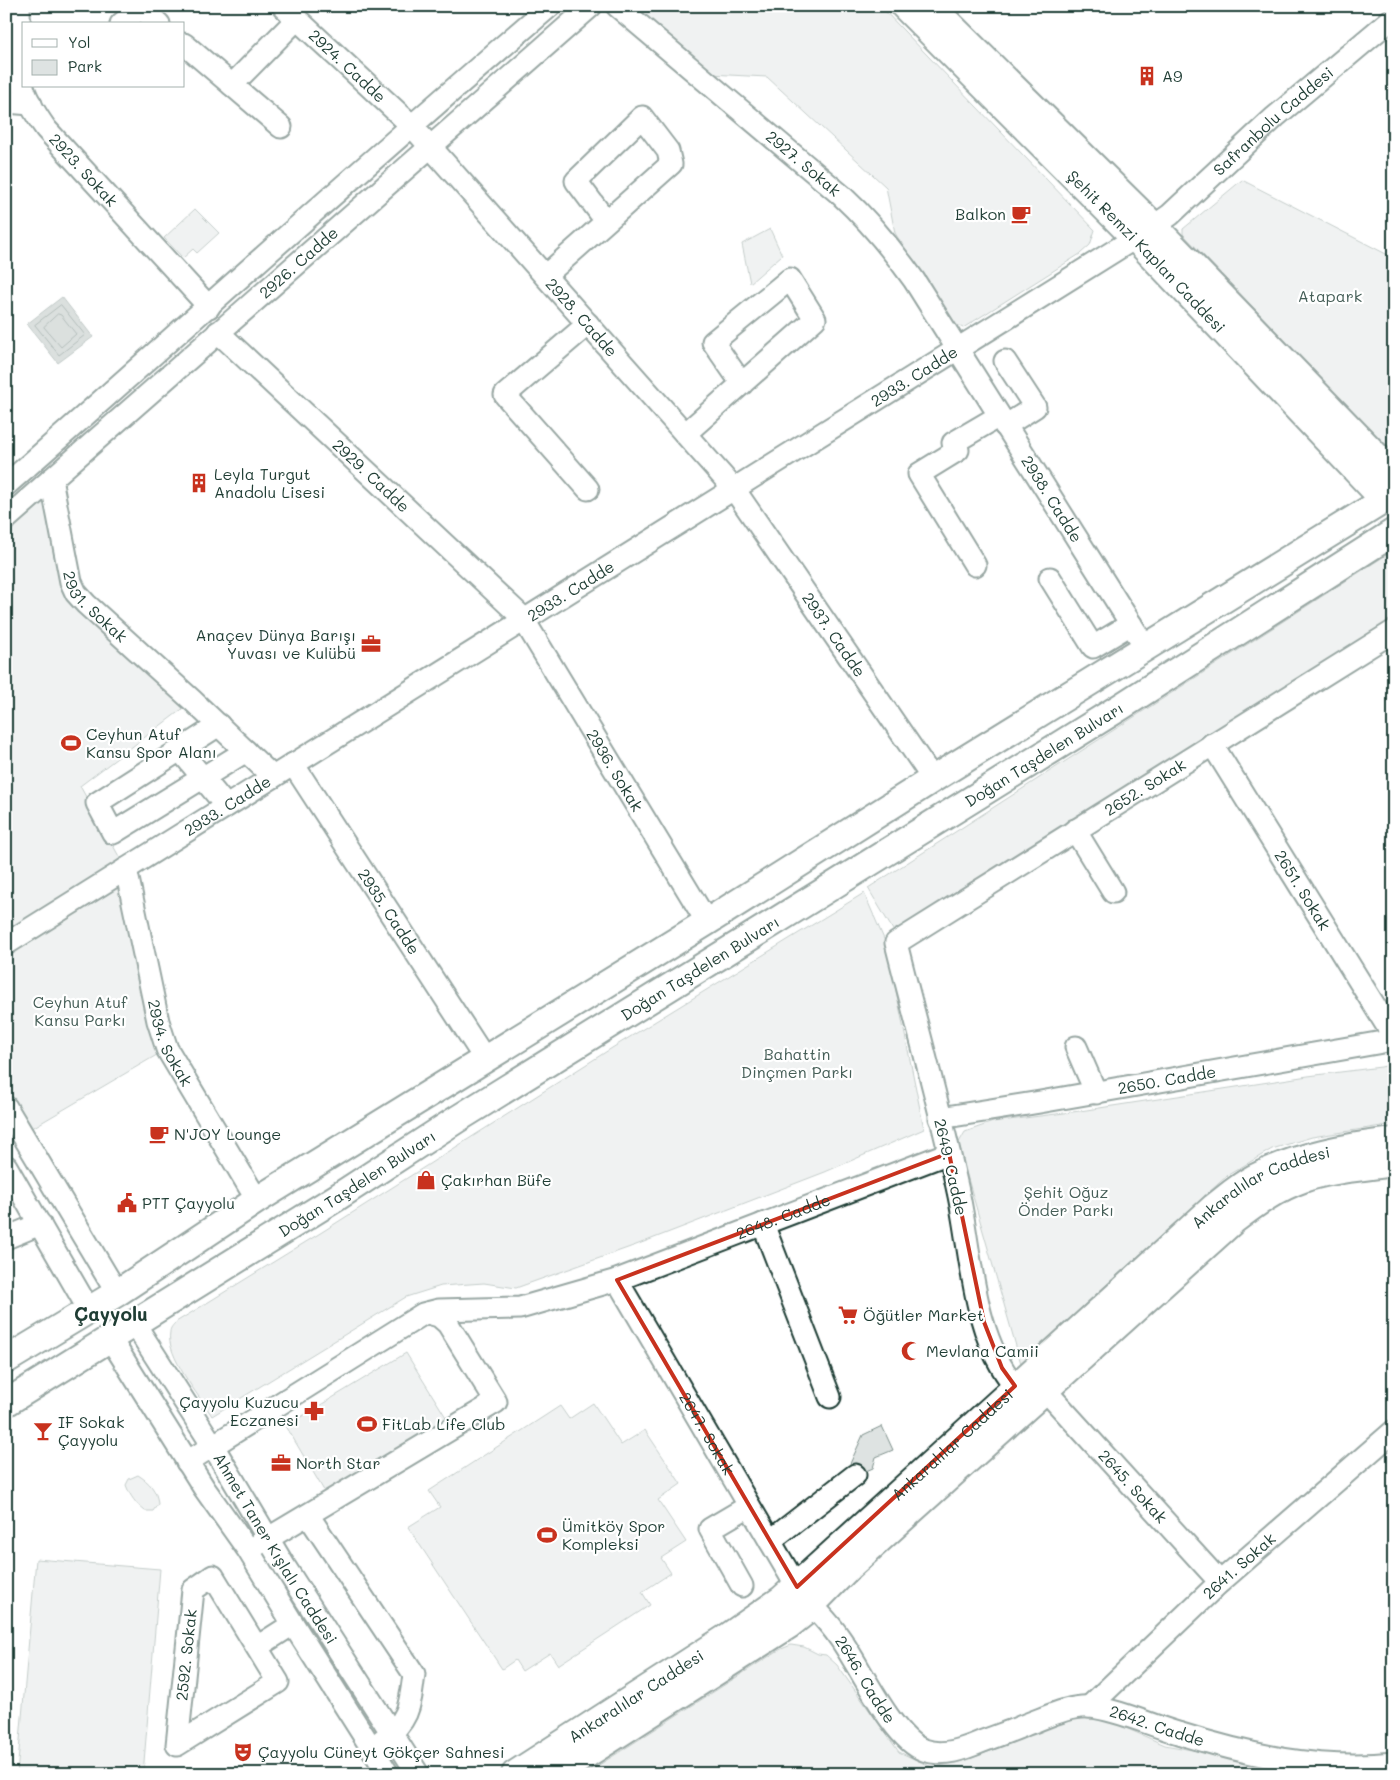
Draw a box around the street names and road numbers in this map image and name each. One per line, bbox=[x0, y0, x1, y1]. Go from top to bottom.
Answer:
street label: 2924. Cadde bbox=[305, 24, 391, 107]
street label: Safranbolu Caddesi bbox=[1208, 62, 1337, 180]
street label: 2927. Sokak bbox=[762, 125, 846, 201]
street label: 2923. Sokak bbox=[45, 129, 123, 211]
street label: Şehit Remzi Kaplan Caddesi bbox=[1063, 165, 1230, 337]
street label: 2926. Cadde bbox=[254, 222, 342, 303]
street label: 2928. Cadde bbox=[542, 273, 623, 361]
street label: 2933. Cadde bbox=[866, 341, 961, 411]
street label: 2929. Cadde bbox=[329, 434, 415, 517]
street label: 2938. Cadde bbox=[1017, 451, 1088, 546]
street label: 2933. Cadde bbox=[523, 555, 618, 626]
street label: 2931. Sokak bbox=[59, 569, 132, 647]
street label: 2937. Cadde bbox=[798, 588, 871, 681]
street label: Doğan Taşdelen Bulvarı bbox=[961, 697, 1127, 811]
street label: 2936. Sokak bbox=[582, 725, 648, 815]
street label: 2652. Sokak bbox=[1100, 753, 1189, 820]
street label: 2933. Cadde bbox=[180, 770, 274, 840]
street label: 2651. Sokak bbox=[1270, 846, 1336, 934]
street label: 2935. Cadde bbox=[354, 864, 425, 958]
street label: Doğan Taşdelen Bulvarı bbox=[617, 911, 783, 1025]
street label: 2934. Sokak bbox=[144, 998, 198, 1090]
street label: 2650. Cadde bbox=[1116, 1060, 1217, 1098]
street label: 2649. Cadde bbox=[930, 1116, 973, 1217]
street label: Doğan Taşdelen Bulvarı bbox=[274, 1125, 439, 1241]
street label: Ankaralılar Caddesi bbox=[1187, 1141, 1332, 1233]
street label: 2648. Cadde bbox=[733, 1188, 833, 1243]
street label: Ankaralılar Caddesi bbox=[887, 1384, 1017, 1505]
street label: 2647. Sokak bbox=[675, 1388, 740, 1478]
street label: 2645. Sokak bbox=[1094, 1445, 1172, 1527]
street label: Ahmet Taner Kışlalı Caddesi bbox=[209, 1448, 343, 1648]
street label: 2641. Sokak bbox=[1198, 1528, 1280, 1603]
street label: 2592. Sokak bbox=[170, 1608, 201, 1702]
street label: 2646. Cadde bbox=[831, 1631, 901, 1727]
street label: Ankaralılar Caddesi bbox=[564, 1644, 707, 1747]
street label: 2642. Cadde bbox=[1108, 1700, 1207, 1750]

